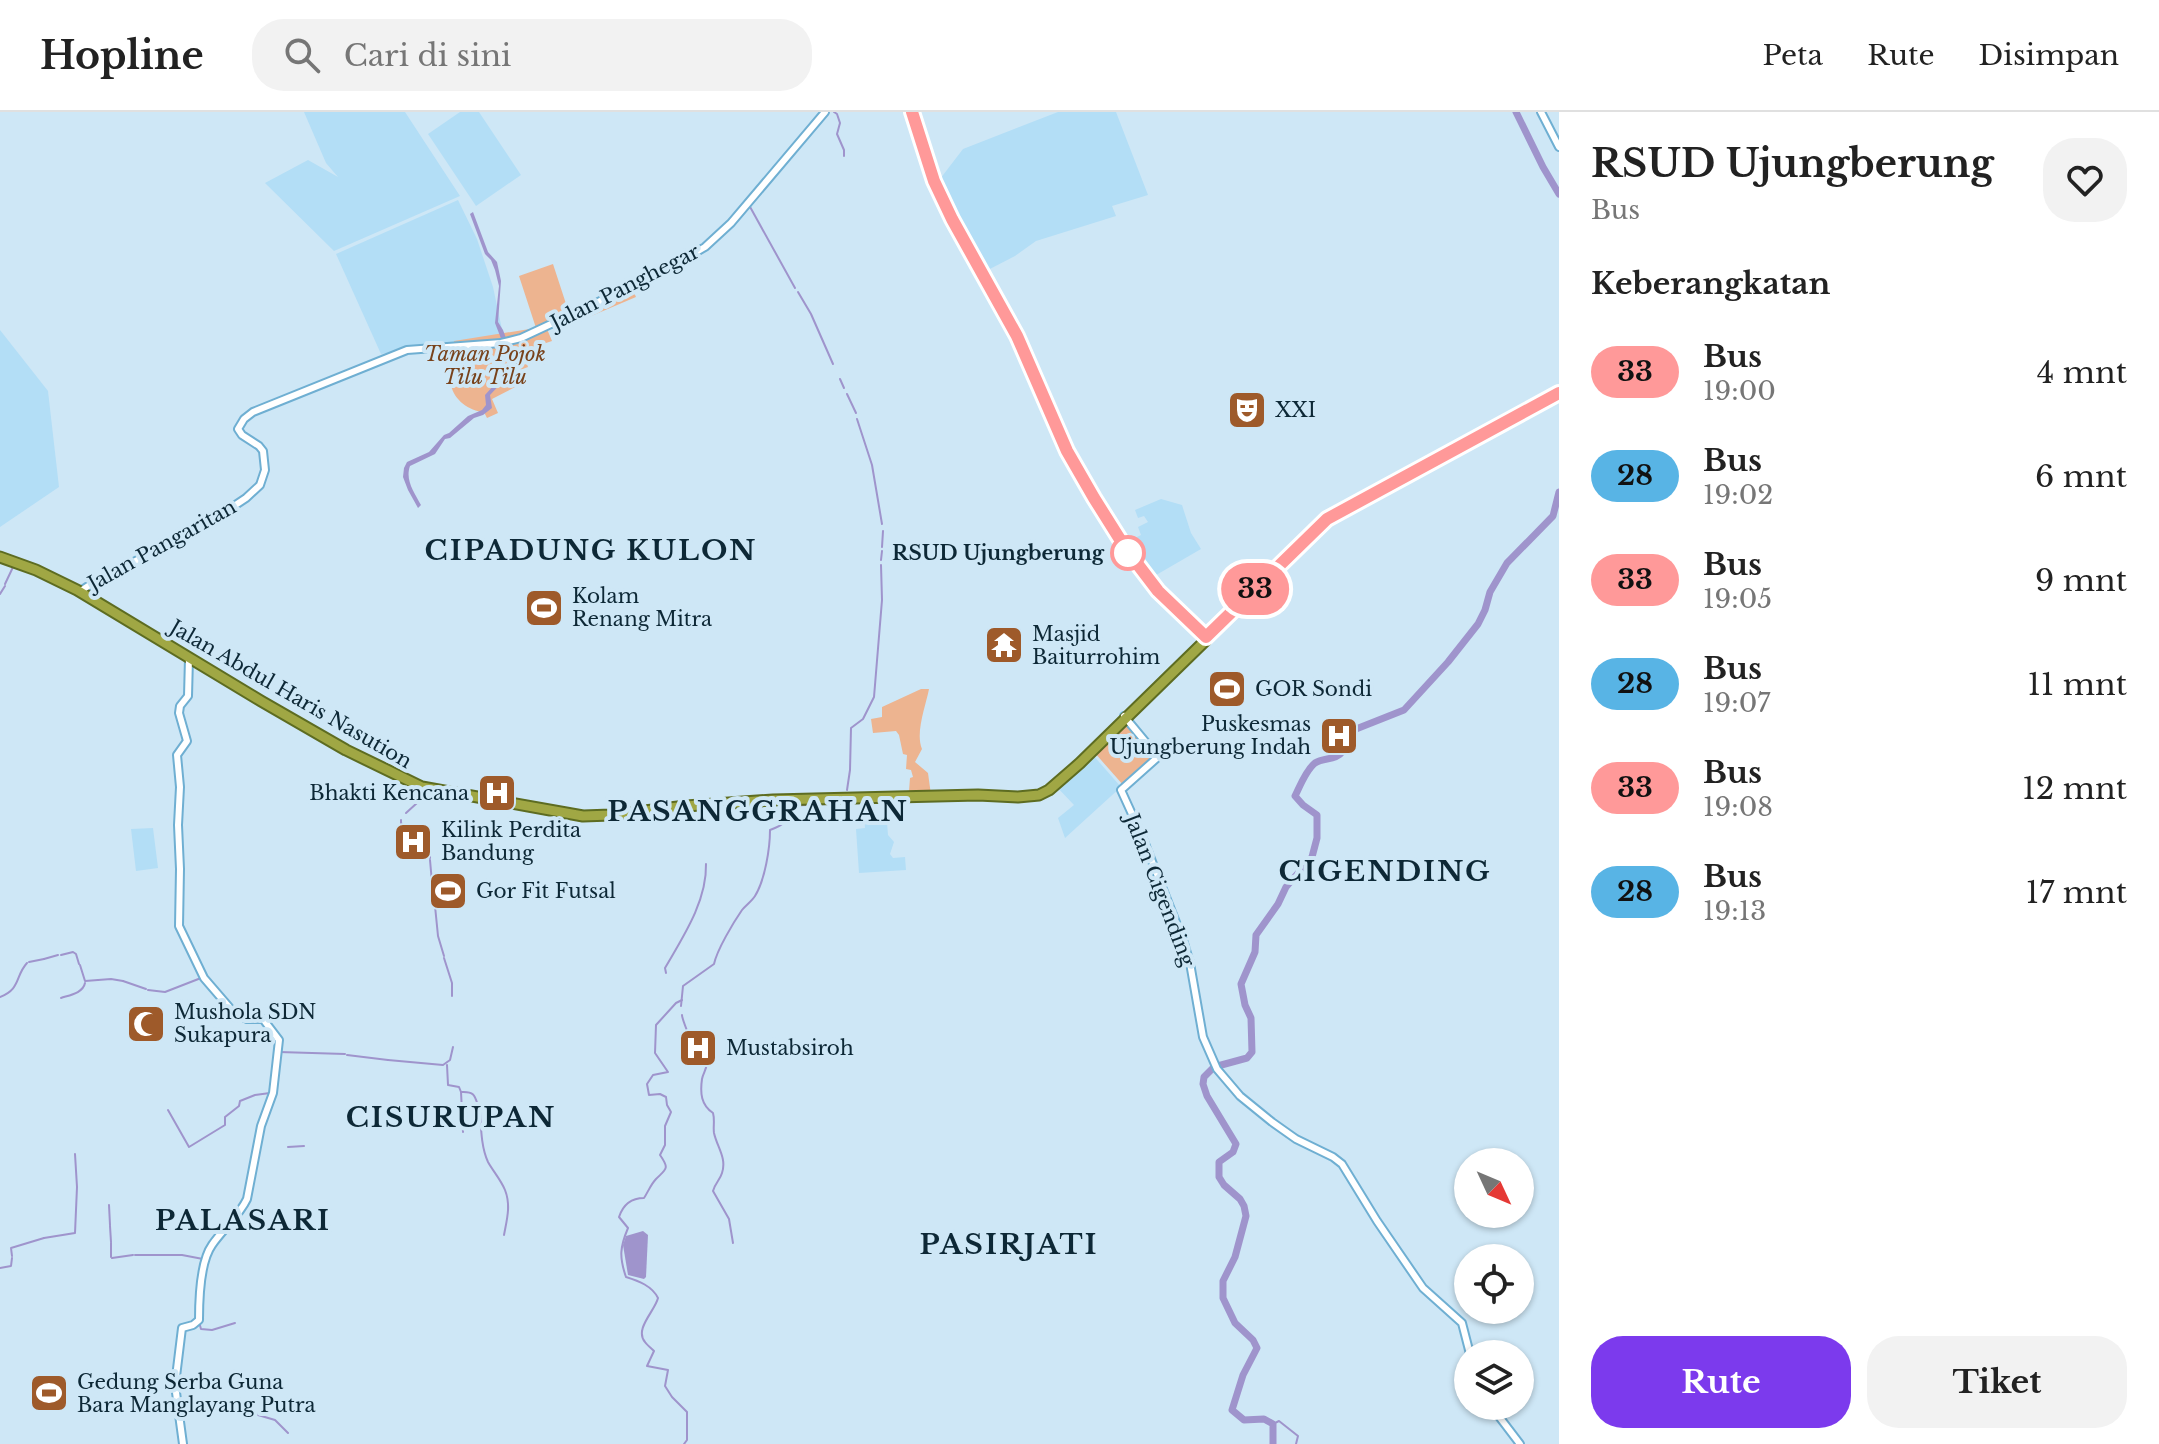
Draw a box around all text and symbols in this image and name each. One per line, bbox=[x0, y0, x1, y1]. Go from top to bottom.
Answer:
search box bbox=[252, 19, 812, 91]
text: Hopline bbox=[40, 32, 204, 79]
icon: search bbox=[280, 33, 324, 77]
text: Cari di sini bbox=[344, 37, 511, 74]
text: Peta bbox=[1763, 38, 1823, 73]
text: Rute bbox=[1867, 38, 1935, 73]
text: Disimpan bbox=[1979, 38, 2119, 73]
button: heart bbox=[2043, 138, 2127, 222]
text: RSUD Ujungberung bbox=[1591, 140, 1994, 187]
text: Bus bbox=[1591, 194, 1640, 226]
street label: Jalan Panghegar bbox=[544, 239, 704, 336]
text: Keberangkatan bbox=[1591, 265, 1830, 302]
text: Bus bbox=[1703, 338, 1762, 375]
park label: Taman Pojok Tilu Tilu bbox=[424, 342, 546, 389]
text: 33 bbox=[1617, 354, 1653, 389]
text: 4 mnt bbox=[2037, 354, 2127, 391]
text: 19:00 bbox=[1703, 375, 1776, 407]
theatre icon: XXI bbox=[1226, 389, 1268, 431]
place label: XXI bbox=[1275, 398, 1316, 422]
text: Bus bbox=[1703, 442, 1762, 479]
text: 28 bbox=[1617, 458, 1653, 493]
text: 6 mnt bbox=[2035, 458, 2127, 495]
text: 19:02 bbox=[1703, 479, 1773, 511]
street label: Jalan Pangaritan bbox=[81, 494, 240, 597]
district label: CIPADUNG KULON bbox=[425, 533, 757, 568]
marker: RSUD Ujungberung bbox=[1111, 536, 1145, 570]
place label: RSUD Ujungberung bbox=[892, 541, 1105, 565]
text: Bus bbox=[1703, 546, 1762, 583]
text: 33 bbox=[1617, 562, 1653, 597]
text: 9 mnt bbox=[2035, 562, 2127, 599]
line badge: 33 bbox=[1219, 563, 1291, 615]
text: 33 bbox=[1237, 571, 1273, 606]
text: 19:05 bbox=[1703, 583, 1772, 615]
place label: Kolam Renang Mitra bbox=[572, 584, 713, 631]
sports icon: Kolam Renang Mitra bbox=[523, 587, 565, 629]
street label: Jalan Abdul Haris Nasution bbox=[163, 613, 416, 773]
place label: Masjid Baiturrohim bbox=[1032, 622, 1161, 669]
temple icon: Masjid Baiturrohim bbox=[983, 624, 1025, 666]
text: Bus bbox=[1703, 650, 1762, 687]
text: 28 bbox=[1617, 666, 1653, 701]
text: 11 mnt bbox=[2027, 666, 2127, 703]
sports icon: GOR Sondi bbox=[1206, 668, 1248, 710]
place label: GOR Sondi bbox=[1255, 677, 1372, 701]
text: 19:07 bbox=[1703, 687, 1770, 719]
place label: Puskesmas Ujungberung Indah bbox=[1110, 712, 1311, 759]
hospital icon: Puskesmas Ujungberung Indah bbox=[1318, 715, 1360, 757]
text: Bus bbox=[1703, 754, 1762, 791]
text: 33 bbox=[1617, 770, 1653, 805]
text: 12 mnt bbox=[2022, 770, 2127, 807]
hospital icon: Bhakti Kencana bbox=[476, 772, 518, 814]
place label: Bhakti Kencana bbox=[309, 781, 470, 805]
text: 19:08 bbox=[1703, 791, 1773, 823]
district label: PASANGGRAHAN bbox=[607, 794, 909, 829]
street label: Jalan Cigending bbox=[1119, 808, 1200, 971]
place label: Kilink Perdita Bandung bbox=[441, 818, 582, 865]
hospital icon: Kilink Perdita Bandung bbox=[392, 821, 434, 863]
district label: CIGENDING bbox=[1279, 854, 1491, 889]
text: Bus bbox=[1703, 858, 1762, 895]
sports icon: Gor Fit Futsal bbox=[427, 870, 469, 912]
text: 28 bbox=[1617, 874, 1653, 909]
text: 17 mnt bbox=[2026, 874, 2127, 911]
place label: Gor Fit Futsal bbox=[476, 879, 616, 903]
text: 19:13 bbox=[1703, 895, 1766, 927]
place label: Mushola SDN Sukapura bbox=[174, 1000, 316, 1047]
mosque icon: Mushola SDN Sukapura bbox=[125, 1003, 167, 1045]
hospital icon: Mustabsiroh bbox=[677, 1027, 719, 1069]
place label: Mustabsiroh bbox=[726, 1036, 854, 1060]
district label: CISURUPAN bbox=[346, 1100, 556, 1135]
north arrow bbox=[1454, 1148, 1534, 1228]
map controls bbox=[1454, 1148, 1534, 1420]
district label: PALASARI bbox=[155, 1203, 331, 1238]
district label: PASIRJATI bbox=[919, 1227, 1099, 1262]
button: locate bbox=[1454, 1244, 1534, 1324]
button: Rute bbox=[1591, 1336, 1851, 1428]
button: Tiket bbox=[1867, 1336, 2127, 1428]
button: layers bbox=[1454, 1340, 1534, 1420]
place label: Gedung Serba Guna Bara Manglayang Putra bbox=[77, 1370, 317, 1417]
sports icon: Gedung Serba Guna Bara Manglayang Putra bbox=[28, 1372, 70, 1414]

